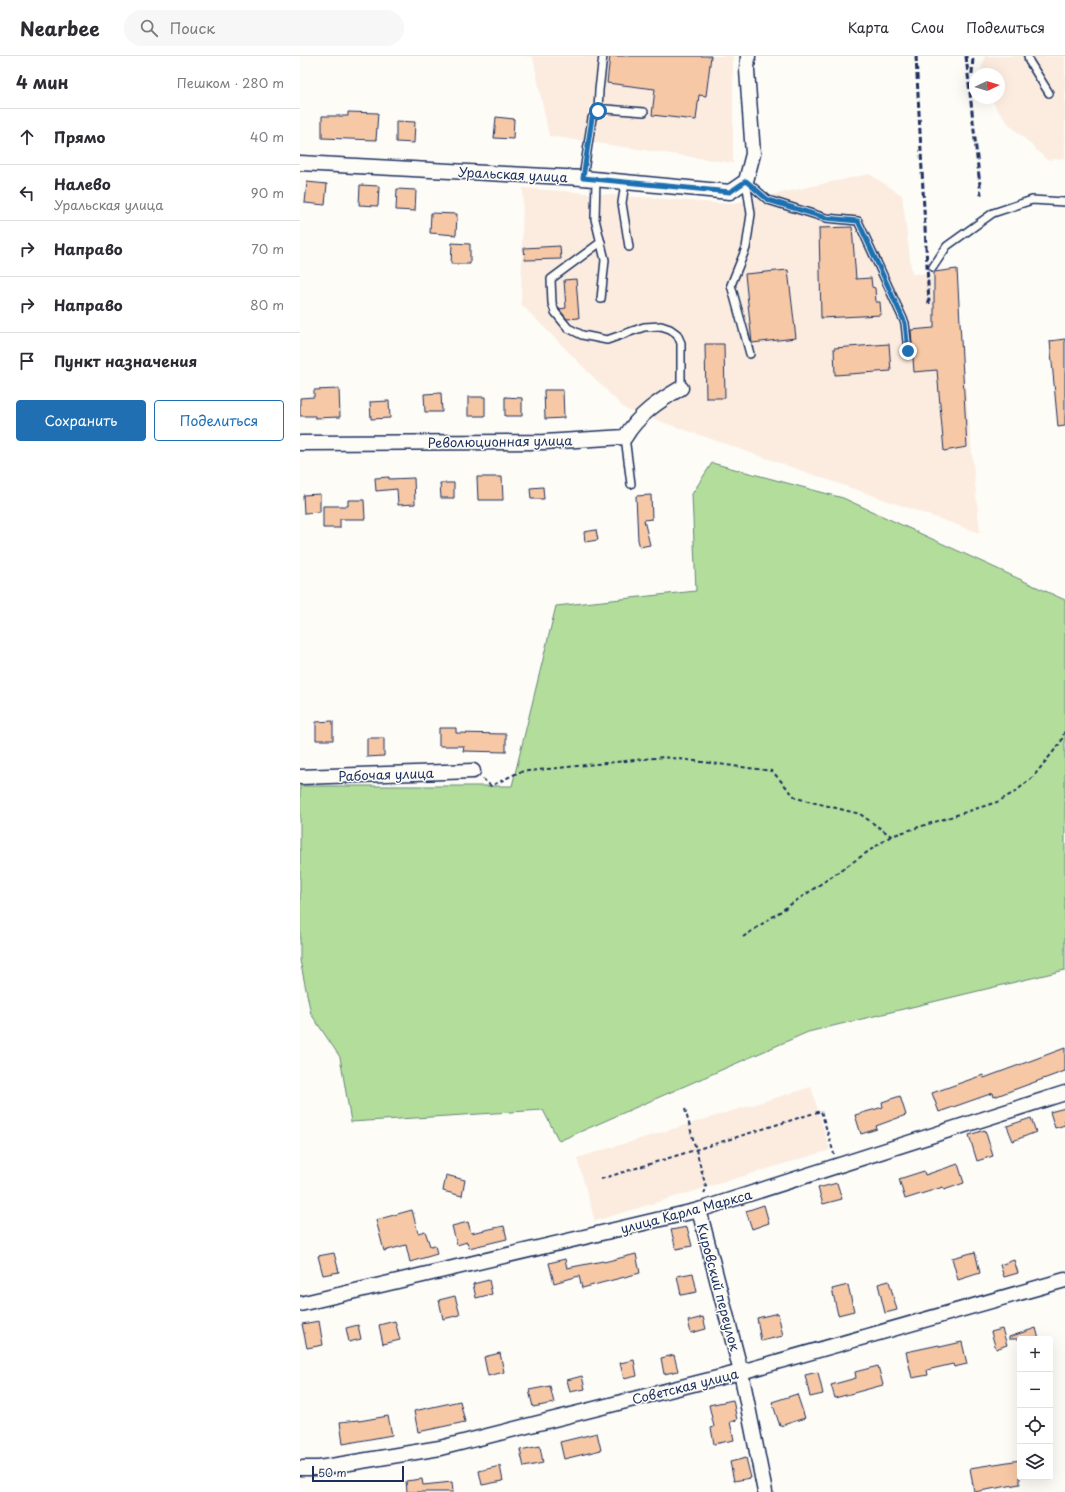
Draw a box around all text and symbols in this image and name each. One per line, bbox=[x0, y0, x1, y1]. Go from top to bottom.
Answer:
search box bbox=[124, 10, 404, 46]
text: Nearbee bbox=[20, 14, 100, 42]
text: Поиск bbox=[170, 16, 215, 39]
icon: search bbox=[138, 17, 160, 39]
text: Карта bbox=[848, 17, 889, 38]
text: Слои bbox=[911, 17, 944, 38]
text: Поделиться bbox=[966, 17, 1045, 38]
north arrow bbox=[969, 68, 1005, 104]
text: 4 мин bbox=[16, 69, 69, 95]
text: Пешком · 280 m bbox=[177, 73, 284, 92]
route start bbox=[589, 102, 607, 120]
text: Прямо bbox=[54, 125, 105, 148]
icon: ahead bbox=[16, 126, 38, 148]
text: 40 m bbox=[250, 127, 284, 146]
street label: Уральская улица bbox=[458, 162, 569, 186]
text: Налево bbox=[54, 172, 111, 195]
icon: left bbox=[16, 182, 38, 204]
text: 90 m bbox=[251, 183, 284, 202]
text: Уральская улица bbox=[54, 195, 163, 214]
text: Направо bbox=[54, 237, 123, 260]
icon: right bbox=[16, 238, 38, 260]
text: 70 m bbox=[251, 239, 284, 258]
text: Направо bbox=[54, 293, 123, 316]
icon: right bbox=[16, 294, 38, 316]
text: 80 m bbox=[250, 295, 284, 314]
route end bbox=[899, 342, 917, 360]
text: Пункт назначения bbox=[54, 349, 197, 372]
icon: arrive bbox=[16, 350, 38, 372]
button: Сохранить bbox=[16, 400, 146, 441]
button: Поделиться bbox=[154, 400, 284, 441]
street label: Революционная улица bbox=[427, 430, 573, 452]
street label: Рабочая улица bbox=[338, 763, 435, 785]
street label: улица Карла Маркса bbox=[618, 1184, 755, 1238]
street label: Кировский переулок bbox=[693, 1221, 745, 1353]
map controls bbox=[1017, 1336, 1053, 1480]
button: + bbox=[1017, 1336, 1053, 1372]
street label: Советская улица bbox=[630, 1363, 741, 1408]
button: − bbox=[1017, 1372, 1053, 1408]
button: locate bbox=[1017, 1408, 1053, 1444]
button: layers bbox=[1017, 1444, 1053, 1480]
scale bar bbox=[312, 1464, 404, 1483]
text: 50 m bbox=[318, 1464, 347, 1481]

